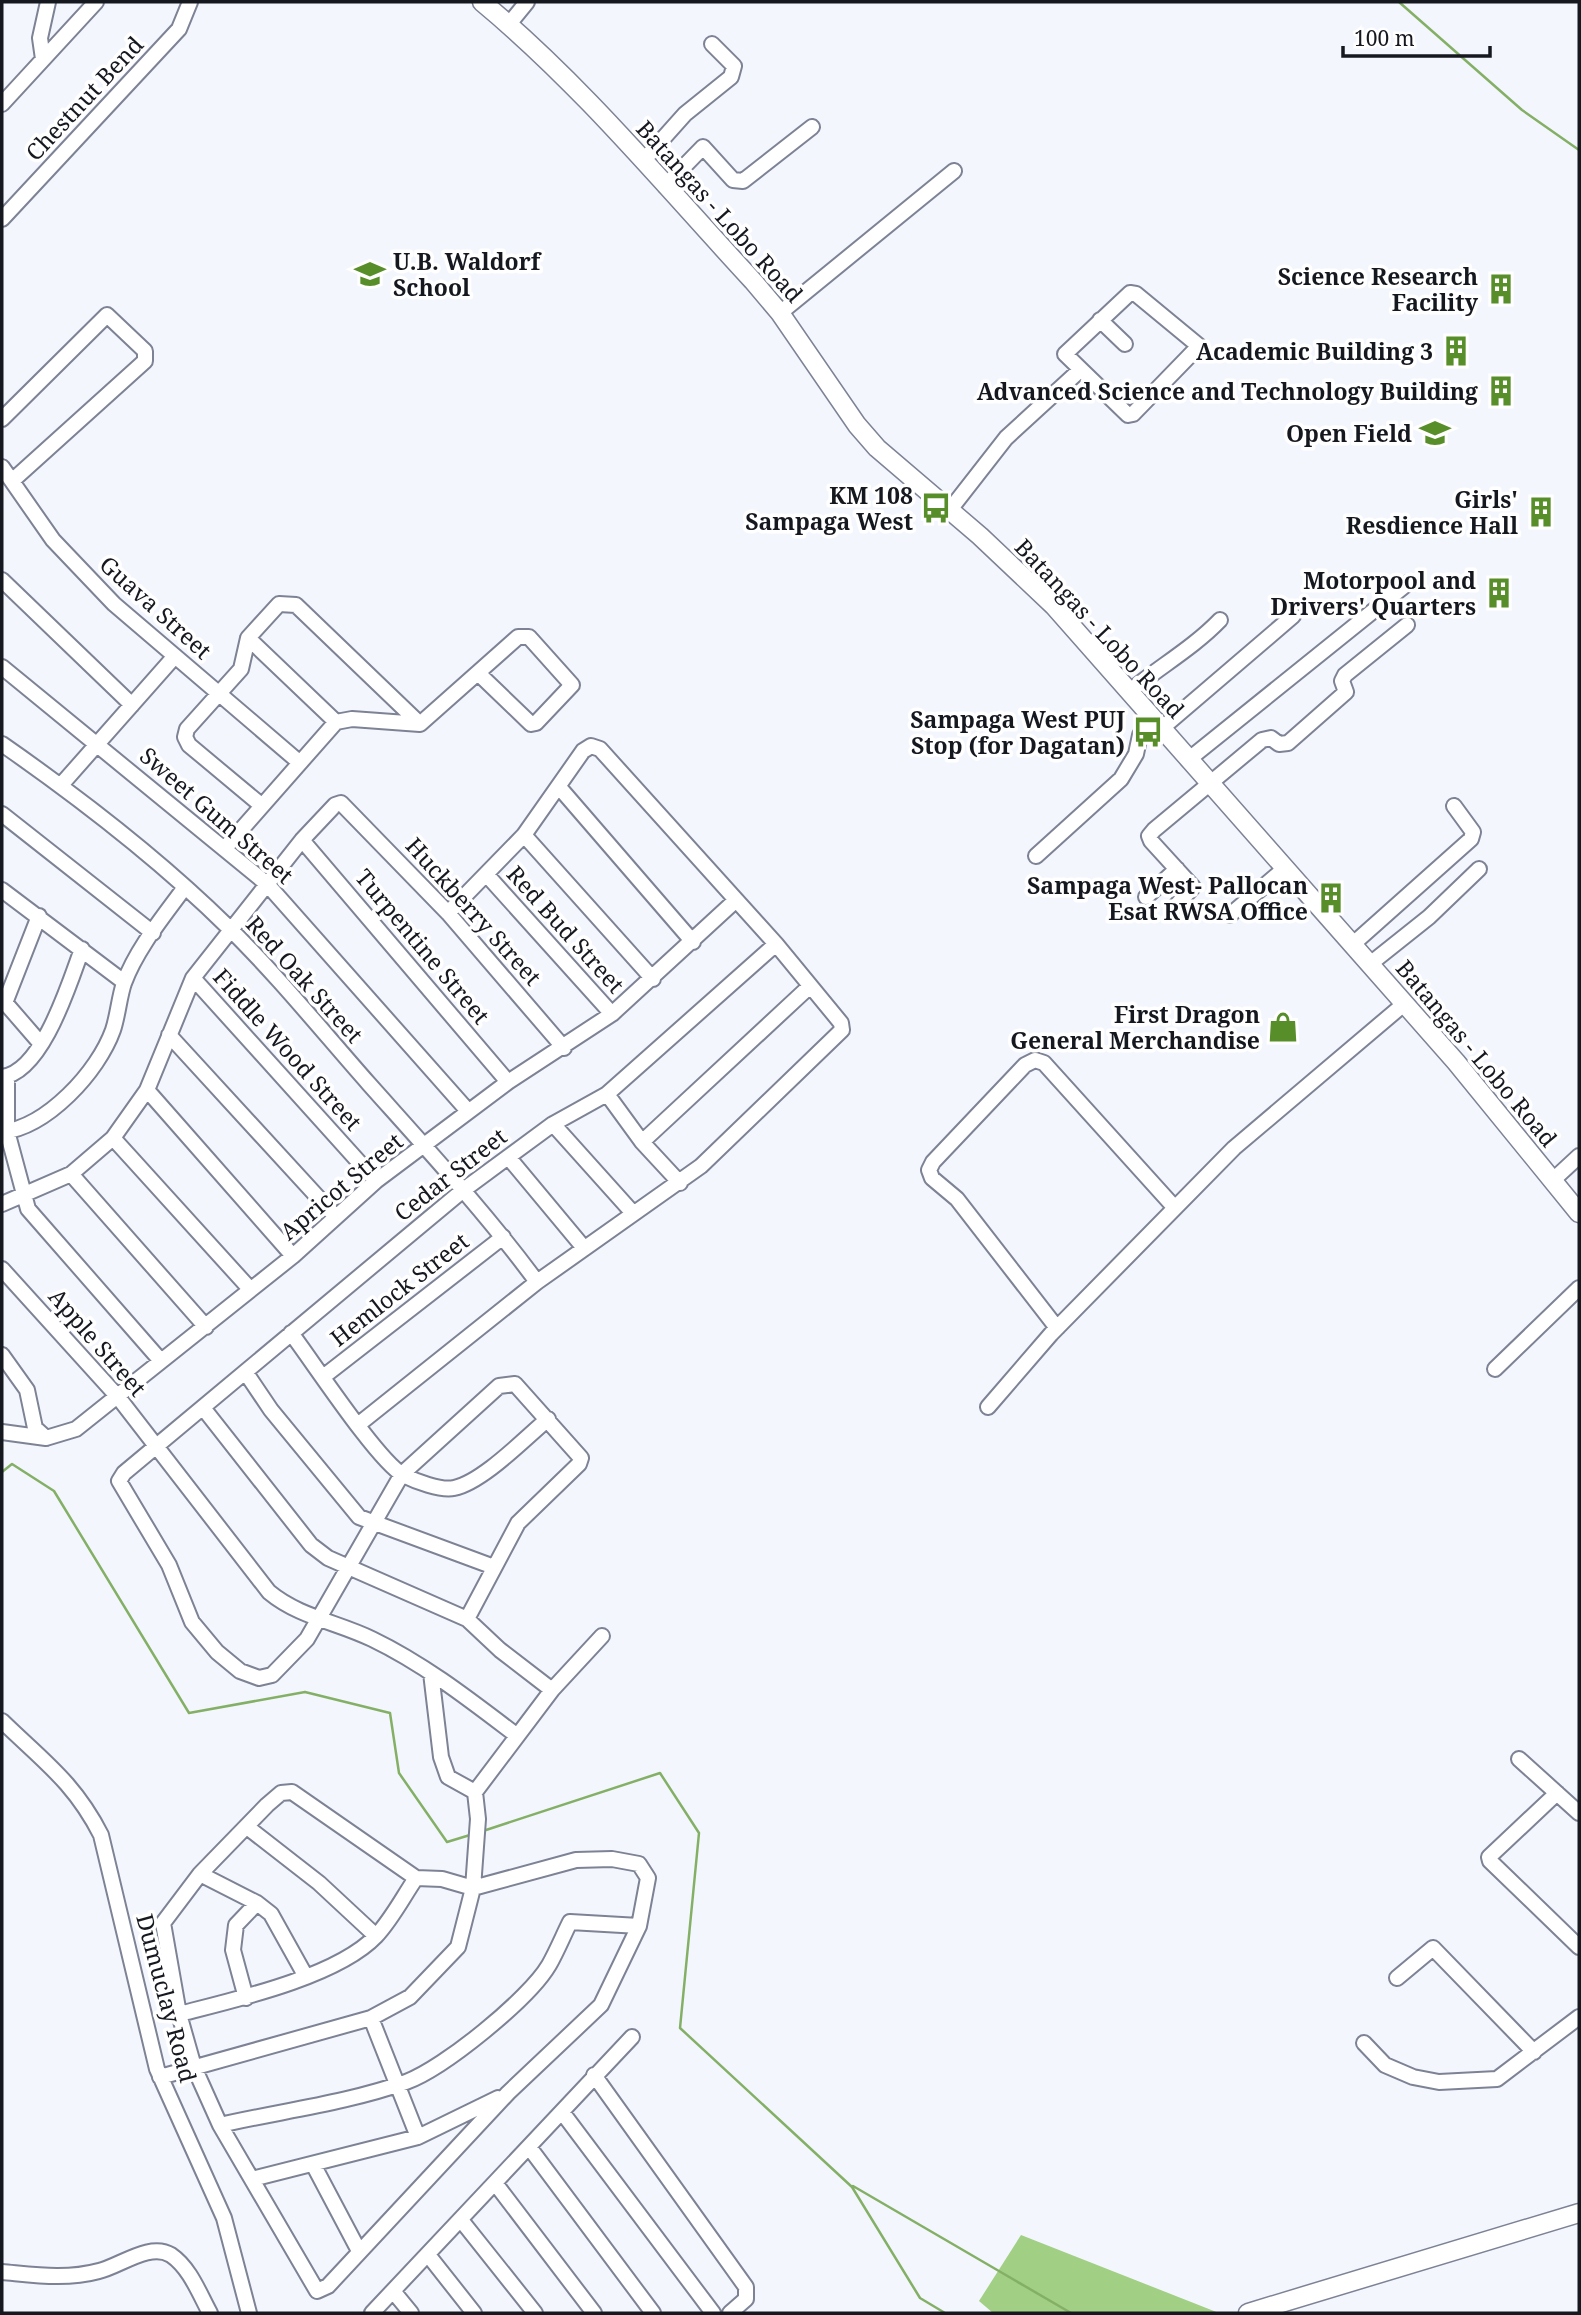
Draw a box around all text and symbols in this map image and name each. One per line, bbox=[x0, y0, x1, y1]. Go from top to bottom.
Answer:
scale bar bbox=[1343, 14, 1490, 58]
text: 100 m bbox=[1354, 24, 1415, 52]
street label: Chestnut Bend bbox=[18, 29, 150, 167]
street label: Batangas - Lobo Road bbox=[629, 113, 811, 309]
place label: U.B. Waldorf School bbox=[393, 245, 542, 303]
school or university icon: U.B. Waldorf School bbox=[353, 257, 387, 291]
place label: Science Research Facility bbox=[1278, 260, 1479, 318]
building icon: Science Research Facility bbox=[1484, 272, 1518, 306]
building icon: Academic Building 3 bbox=[1439, 334, 1473, 368]
place label: Academic Building 3 bbox=[1196, 335, 1433, 367]
building icon: Advanced Science and Technology Building bbox=[1484, 374, 1518, 408]
place label: Advanced Science and Technology Building bbox=[977, 375, 1478, 407]
school or university icon: Open Field bbox=[1418, 416, 1452, 450]
place label: Open Field bbox=[1286, 417, 1412, 449]
place label: KM 108 Sampaga West bbox=[745, 479, 913, 537]
place label: Girls' Resdience Hall bbox=[1346, 483, 1518, 541]
bus stop icon: KM 108 Sampaga West bbox=[919, 491, 953, 525]
building icon: Girls' Resdience Hall bbox=[1524, 495, 1558, 529]
street label: Batangas - Lobo Road bbox=[1008, 531, 1192, 725]
street label: Guava Street bbox=[93, 548, 219, 666]
place label: Motorpool and Drivers' Quarters bbox=[1271, 564, 1476, 622]
building icon: Motorpool and Drivers' Quarters bbox=[1482, 576, 1516, 610]
place label: Sampaga West PUJ Stop (for Dagatan) bbox=[910, 703, 1125, 761]
bus stop icon: Sampaga West PUJ Stop (for Dagatan) bbox=[1131, 715, 1165, 749]
street label: Sweet Gum Street bbox=[133, 739, 301, 891]
street label: Huckberry Street bbox=[399, 830, 549, 992]
street label: Red Bud Street bbox=[500, 858, 632, 1000]
street label: Turpentine Street bbox=[349, 862, 497, 1030]
place label: Sampaga West- Pallocan Esat RWSA Office bbox=[1027, 869, 1308, 927]
building icon: Sampaga West- Pallocan Esat RWSA Office bbox=[1314, 881, 1348, 915]
street label: Red Oak Street bbox=[239, 908, 371, 1050]
street label: Batangas - Lobo Road bbox=[1389, 953, 1565, 1153]
street label: Fiddle Wood Street bbox=[206, 961, 370, 1137]
place label: First Dragon General Merchandise bbox=[1010, 998, 1260, 1056]
shop icon: First Dragon General Merchandise bbox=[1266, 1010, 1300, 1044]
street label: Cedar Street bbox=[387, 1120, 513, 1228]
street label: Apricot Street bbox=[273, 1125, 409, 1247]
street label: Hemlock Street bbox=[323, 1225, 475, 1353]
street label: Apple Street bbox=[42, 1281, 154, 1403]
street label: Dumuclay Road bbox=[129, 1910, 205, 2086]

